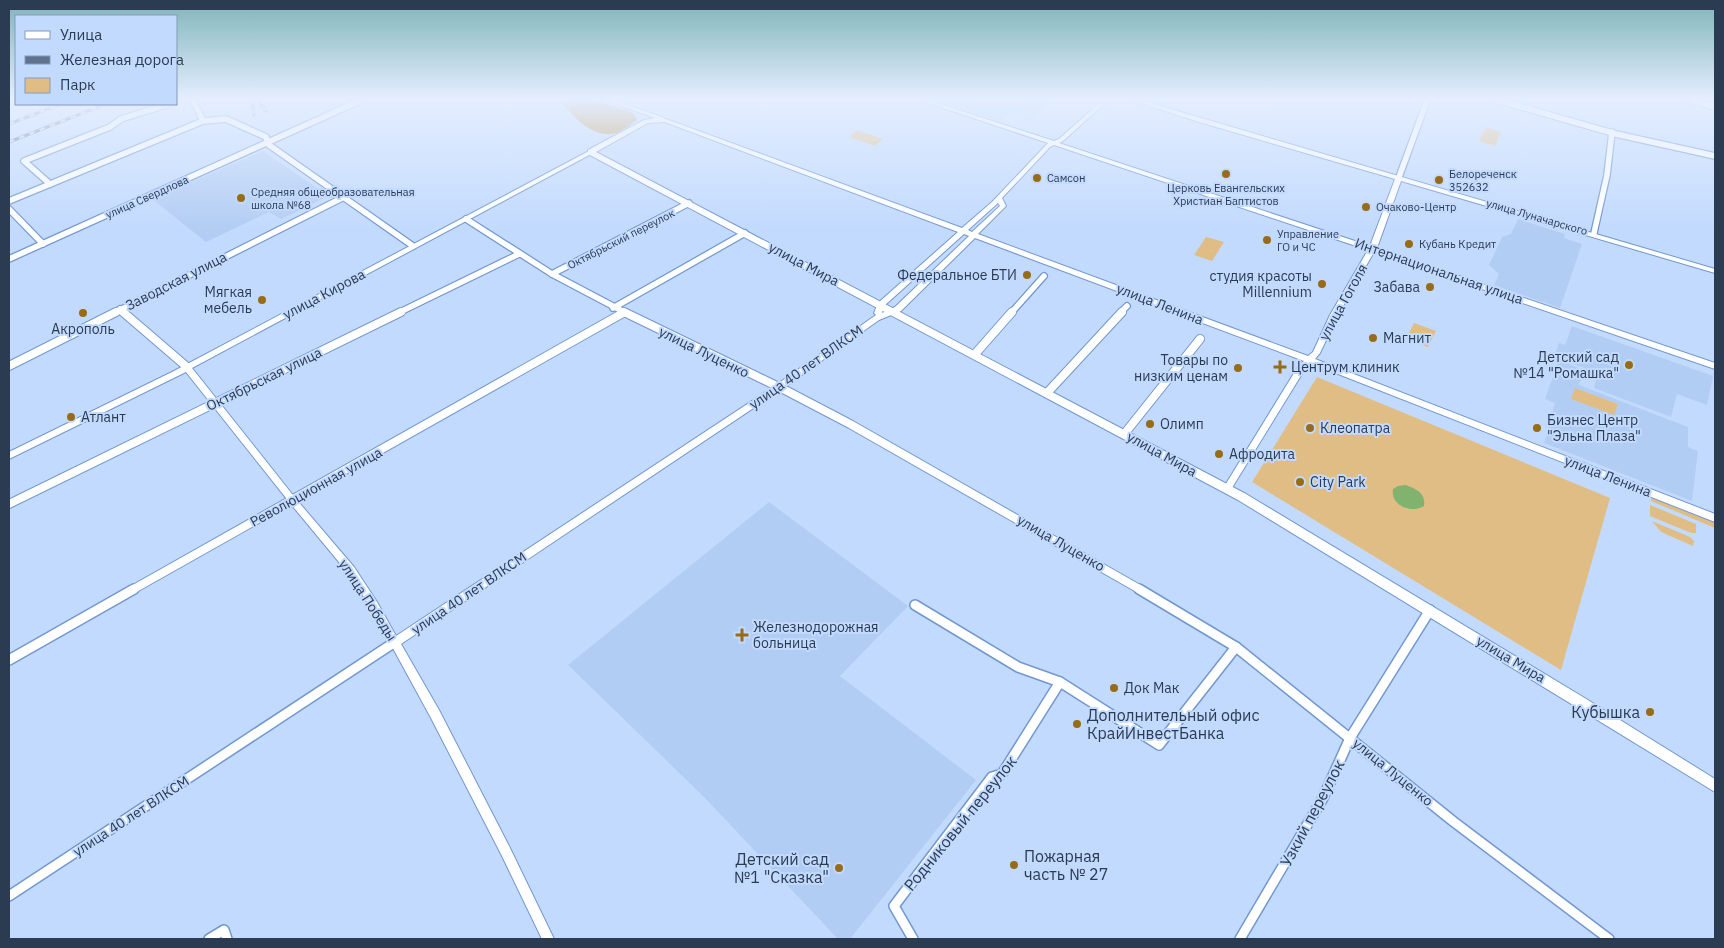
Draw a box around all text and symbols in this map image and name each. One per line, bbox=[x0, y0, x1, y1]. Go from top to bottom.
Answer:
legend bbox=[15, 15, 178, 105]
text: Улица bbox=[60, 25, 102, 44]
text: Железная дорога bbox=[60, 50, 184, 69]
text: Парк bbox=[60, 75, 95, 94]
place label: Белореченск 352632 bbox=[1449, 167, 1517, 194]
marker: Церковь Евангельских Христиан Баптистов bbox=[1220, 168, 1232, 180]
place label: Самсон bbox=[1047, 171, 1085, 185]
street label: улица Свердлова bbox=[103, 172, 191, 222]
marker: Самсон bbox=[1031, 172, 1043, 184]
marker: Белореченск 352632 bbox=[1433, 174, 1445, 186]
place label: Церковь Евангельских Христиан Баптистов bbox=[1167, 181, 1285, 208]
place label: Средняя общеобразовательная школа №68 bbox=[251, 185, 415, 212]
marker: Средняя общеобразовательная школа №68 bbox=[235, 192, 247, 204]
street label: улица Луначарского bbox=[1485, 196, 1589, 238]
place label: Очаково-Центр bbox=[1376, 200, 1456, 214]
marker: Очаково-Центр bbox=[1360, 201, 1372, 213]
street label: Октябрьский переулок bbox=[565, 206, 677, 272]
place label: Управление ГО и ЧС bbox=[1277, 227, 1339, 254]
marker: Управление ГО и ЧС bbox=[1261, 234, 1273, 246]
street label: Интернациональная улица bbox=[1352, 234, 1526, 308]
place label: Кубань Кредит bbox=[1419, 237, 1496, 251]
street label: улица Мира bbox=[766, 238, 843, 290]
marker: Кубань Кредит bbox=[1403, 238, 1415, 250]
street label: Заводская улица bbox=[122, 247, 230, 314]
street label: улица Гоголя bbox=[1315, 261, 1371, 343]
street label: улица Кирова bbox=[280, 265, 369, 323]
place label: Федеральное БТИ bbox=[897, 266, 1017, 284]
place label: студия красоты Millennium bbox=[1209, 267, 1312, 301]
marker: Федеральное БТИ bbox=[1021, 269, 1033, 281]
marker: студия красоты Millennium bbox=[1316, 278, 1328, 290]
place label: Забава bbox=[1374, 278, 1421, 296]
street label: улица Ленина bbox=[1114, 279, 1206, 329]
marker: Забава bbox=[1424, 281, 1436, 293]
place label: Мягкая мебель bbox=[204, 283, 252, 317]
marker: Мягкая мебель bbox=[256, 294, 268, 306]
marker: Акрополь bbox=[77, 307, 89, 319]
place label: Акрополь bbox=[51, 320, 115, 338]
street label: улица 40 лет ВЛКСМ bbox=[746, 321, 866, 413]
street label: улица Луценко bbox=[656, 322, 752, 382]
place label: Магнит bbox=[1383, 329, 1431, 347]
marker: Магнит bbox=[1367, 332, 1379, 344]
street label: Октябрьская улица bbox=[203, 343, 325, 415]
place label: Детский сад №14 "Ромашка" bbox=[1514, 348, 1619, 382]
place label: Товары по низким ценам bbox=[1134, 351, 1228, 385]
place label: Центрум клиник bbox=[1291, 358, 1400, 376]
marker: Детский сад №14 "Ромашка" bbox=[1623, 359, 1635, 371]
marker: Центрум клиник bbox=[1273, 360, 1287, 374]
marker: Товары по низким ценам bbox=[1232, 362, 1244, 374]
place label: Атлант bbox=[81, 408, 126, 426]
marker: Атлант bbox=[65, 411, 77, 423]
place label: Бизнес Центр "Эльна Плаза" bbox=[1547, 411, 1641, 445]
place label: Олимп bbox=[1160, 415, 1204, 433]
marker: Олимп bbox=[1144, 418, 1156, 430]
place label: Клеопатра bbox=[1320, 419, 1391, 437]
marker: Клеопатра bbox=[1304, 422, 1316, 434]
marker: Бизнес Центр "Эльна Плаза" bbox=[1531, 422, 1543, 434]
street label: улица Мира bbox=[1124, 427, 1201, 481]
street label: Революционная улица bbox=[247, 443, 386, 531]
place label: Афродита bbox=[1229, 445, 1295, 463]
marker: Афродита bbox=[1213, 448, 1225, 460]
street label: улица Ленина bbox=[1562, 451, 1654, 501]
place label: City Park bbox=[1310, 473, 1366, 491]
marker: City Park bbox=[1294, 476, 1306, 488]
street label: улица Луценко bbox=[1014, 511, 1108, 575]
street label: улица 40 лет ВЛКСМ bbox=[408, 548, 530, 638]
street label: улица Победы bbox=[335, 556, 401, 644]
place label: Железнодорожная больница bbox=[753, 618, 879, 652]
marker: Железнодорожная больница bbox=[735, 628, 749, 642]
street label: улица Мира bbox=[1473, 631, 1549, 687]
place label: Док Мак bbox=[1124, 679, 1180, 697]
marker: Док Мак bbox=[1108, 682, 1120, 694]
place label: Кубышка bbox=[1571, 702, 1640, 722]
place label: Дополнительный офис КрайИнвестБанка bbox=[1087, 705, 1260, 743]
marker: Кубышка bbox=[1644, 706, 1656, 718]
marker: Дополнительный офис КрайИнвестБанка bbox=[1071, 718, 1083, 730]
street label: улица Луценко bbox=[1349, 734, 1437, 810]
street label: Родниковый переулок bbox=[899, 751, 1021, 895]
street label: Узкий переулок bbox=[1275, 756, 1349, 870]
street label: улица 40 лет ВЛКСМ bbox=[69, 772, 193, 860]
place label: Пожарная часть № 27 bbox=[1024, 846, 1108, 884]
place label: Детский сад №1 "Сказка" bbox=[734, 849, 829, 887]
marker: Пожарная часть № 27 bbox=[1008, 859, 1020, 871]
marker: Детский сад №1 "Сказка" bbox=[833, 862, 845, 874]

